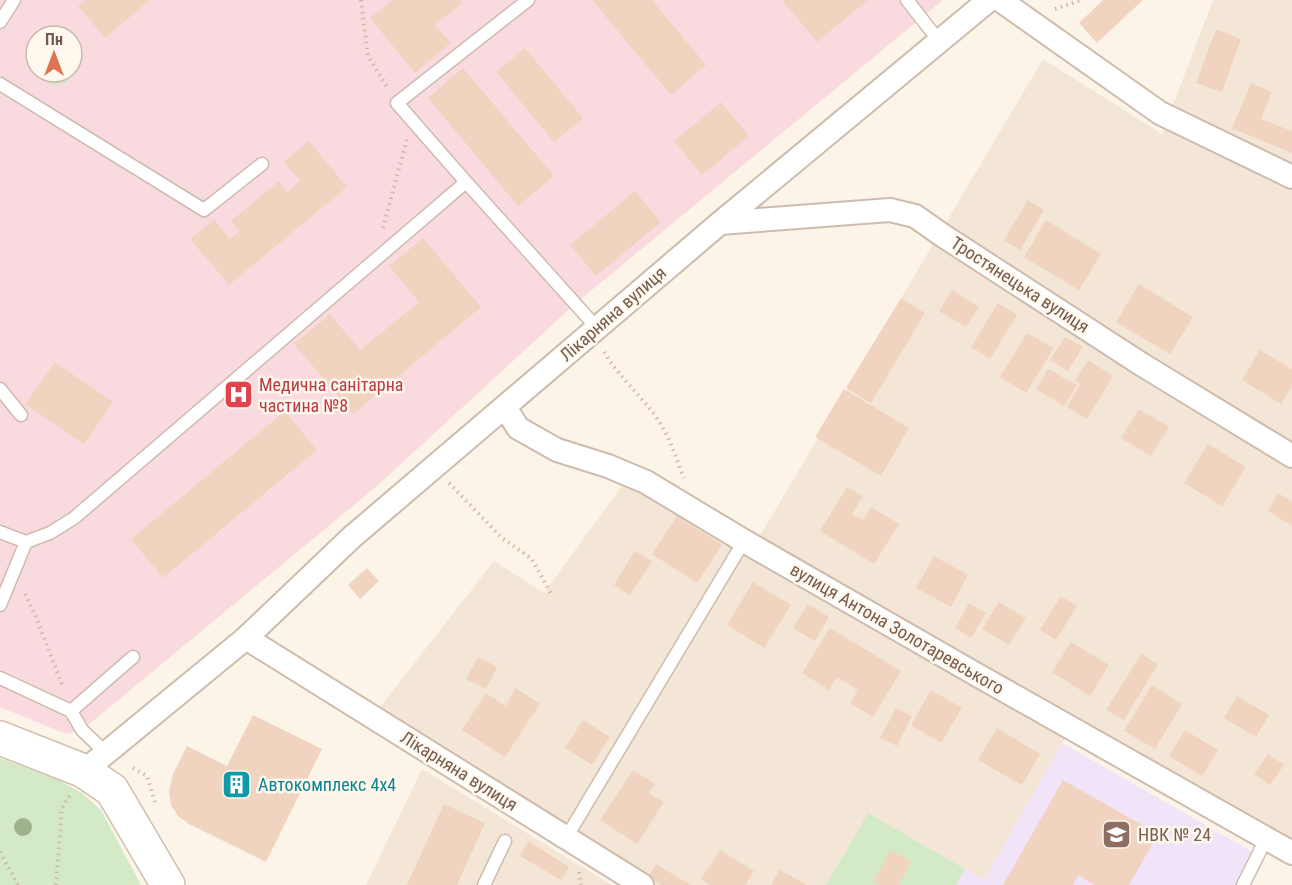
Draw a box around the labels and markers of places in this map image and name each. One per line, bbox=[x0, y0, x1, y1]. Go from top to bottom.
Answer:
place label: Медична санітарна частина №8 bbox=[259, 374, 403, 416]
hospital icon: Медична санітарна частина №8 bbox=[222, 379, 254, 411]
building icon: Автокомплекс 4x4 bbox=[221, 769, 253, 801]
place label: Автокомплекс 4x4 bbox=[258, 774, 396, 795]
school or university icon: НВК № 24 bbox=[1101, 819, 1133, 851]
place label: НВК № 24 bbox=[1138, 824, 1211, 845]

